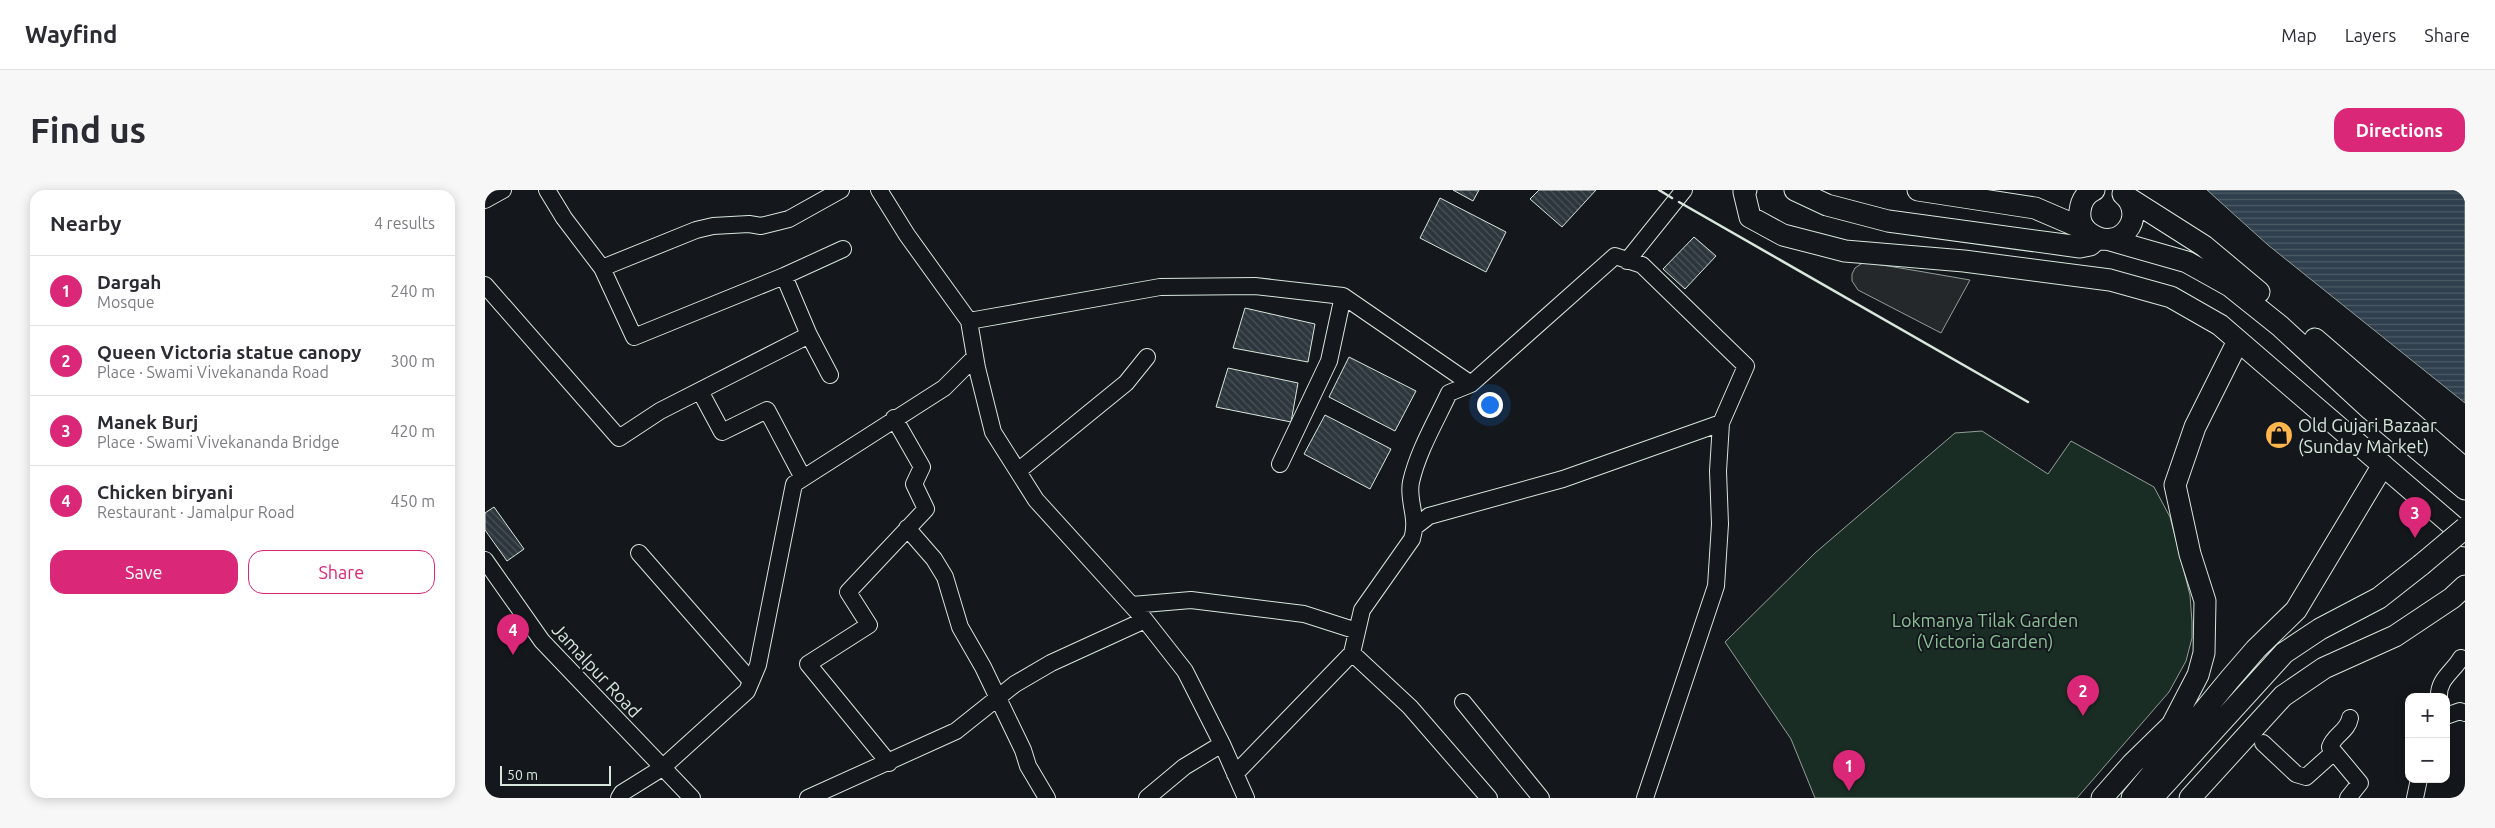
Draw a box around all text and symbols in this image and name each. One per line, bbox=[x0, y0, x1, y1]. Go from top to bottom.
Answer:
text: Wayfind bbox=[25, 21, 117, 48]
text: Map bbox=[2281, 25, 2317, 45]
text: Layers bbox=[2345, 25, 2396, 45]
text: Share bbox=[2424, 25, 2470, 45]
button: Directions bbox=[2334, 108, 2465, 152]
text: Find us bbox=[30, 110, 146, 150]
text: Nearby bbox=[50, 211, 121, 235]
text: 4 results bbox=[374, 214, 435, 232]
text: Dargah bbox=[97, 271, 161, 293]
text: 1 bbox=[61, 282, 71, 300]
text: 240 m bbox=[390, 282, 435, 300]
text: Mosque bbox=[97, 293, 155, 311]
text: Queen Victoria statue canopy bbox=[97, 341, 361, 363]
text: 2 bbox=[61, 352, 71, 370]
text: 300 m bbox=[390, 352, 435, 370]
text: Place · Swami Vivekananda Road bbox=[97, 363, 329, 381]
your location bbox=[1477, 392, 1503, 418]
text: Manek Burj bbox=[97, 411, 198, 433]
place label: Old Gujari Bazaar (Sunday Market) bbox=[2298, 415, 2437, 457]
shop icon: Old Gujari Bazaar (Sunday Market) bbox=[2264, 420, 2294, 450]
text: 3 bbox=[61, 422, 71, 440]
text: 420 m bbox=[390, 422, 435, 440]
text: Place · Swami Vivekananda Bridge bbox=[97, 433, 340, 451]
text: Chicken biryani bbox=[97, 481, 233, 503]
text: 4 bbox=[61, 492, 71, 510]
text: 450 m bbox=[390, 492, 435, 510]
pin: 3 bbox=[2399, 497, 2431, 538]
text: Restaurant · Jamalpur Road bbox=[97, 503, 295, 521]
button: Save bbox=[50, 550, 238, 594]
button: Share bbox=[248, 550, 435, 594]
park label: Lokmanya Tilak Garden (Victoria Garden) bbox=[1892, 610, 2078, 652]
pin: 4 bbox=[497, 614, 529, 655]
street label: Jamalpur Road bbox=[548, 619, 646, 721]
pin: 2 bbox=[2067, 675, 2099, 716]
map controls bbox=[2405, 693, 2450, 783]
button: + bbox=[2405, 693, 2450, 738]
button: − bbox=[2405, 738, 2450, 783]
pin: 1 bbox=[1833, 750, 1865, 791]
scale bar bbox=[500, 763, 611, 786]
text: 50 m bbox=[507, 767, 538, 783]

